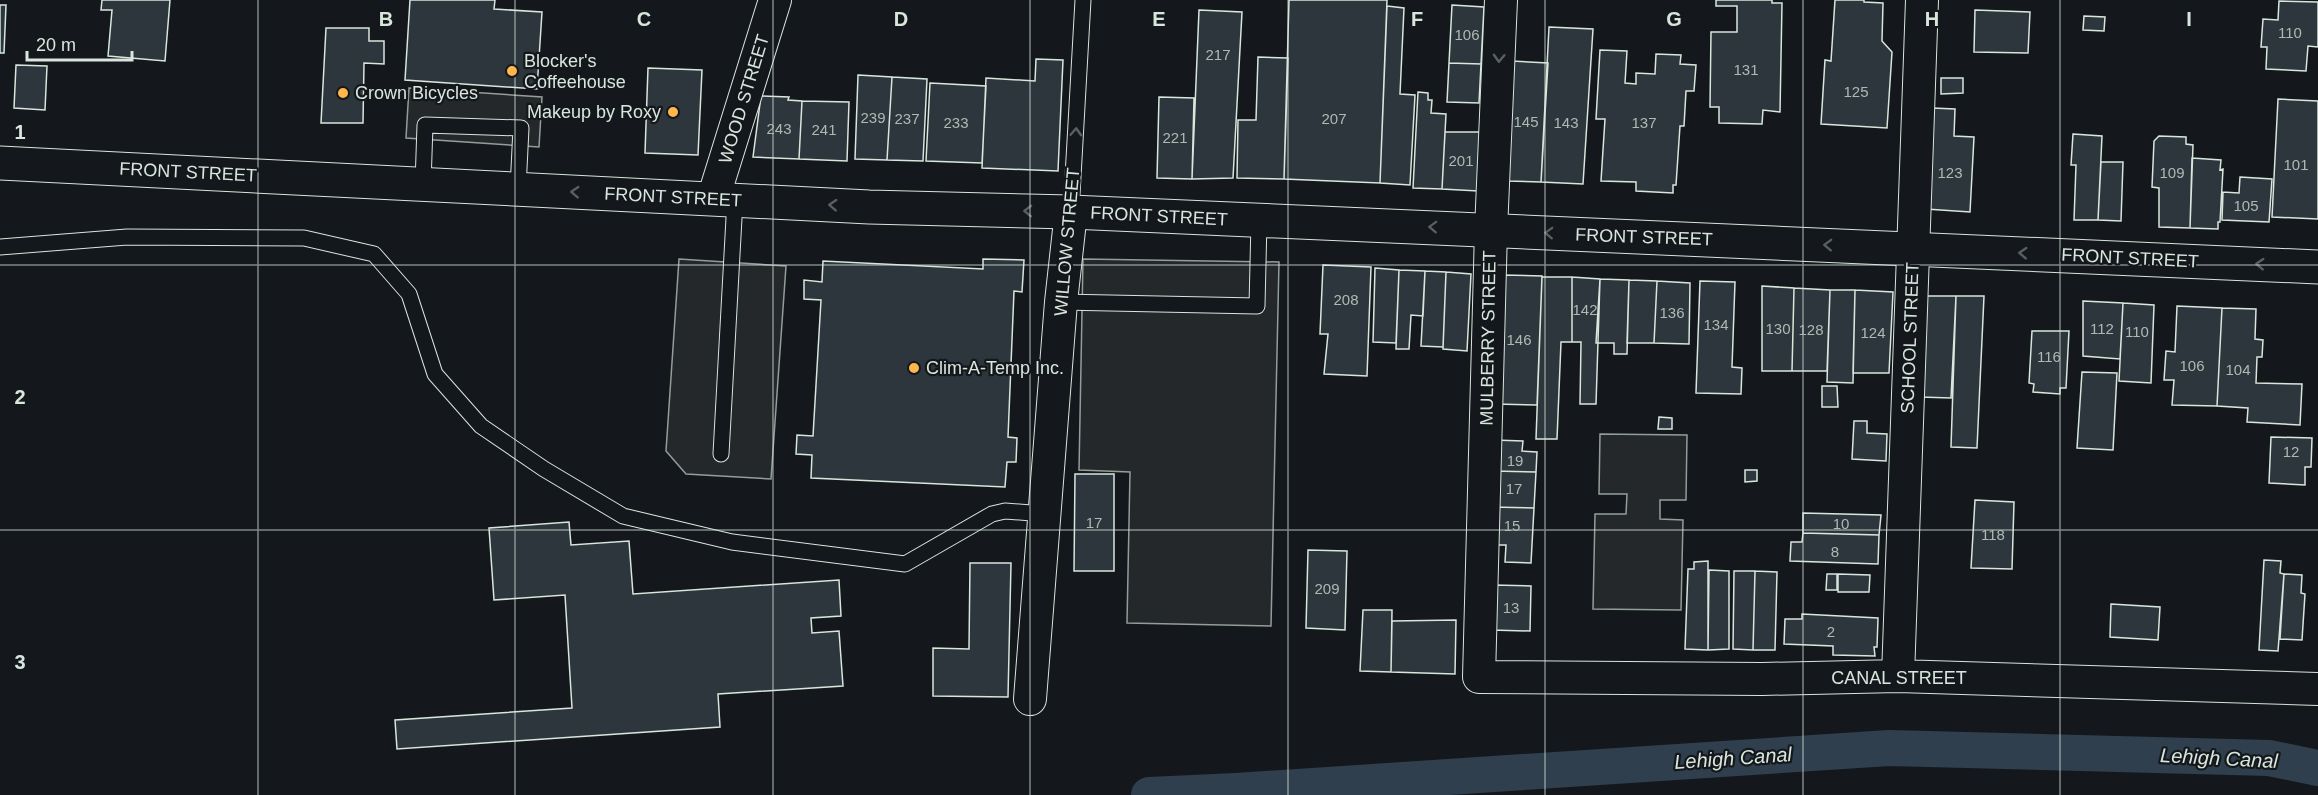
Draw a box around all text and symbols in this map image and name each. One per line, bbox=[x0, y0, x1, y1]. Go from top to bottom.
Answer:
text: B bbox=[379, 8, 393, 30]
text: C bbox=[637, 8, 651, 30]
text: D bbox=[894, 8, 908, 30]
text: E bbox=[1152, 8, 1166, 30]
text: F bbox=[1411, 8, 1423, 30]
text: G bbox=[1666, 8, 1682, 30]
text: H bbox=[1925, 8, 1939, 30]
text: I bbox=[2186, 8, 2192, 30]
scale bar bbox=[27, 24, 132, 62]
house number: 110 bbox=[2278, 24, 2302, 41]
house number: 106 bbox=[1454, 26, 1480, 43]
street label: WOOD STREET bbox=[715, 32, 773, 166]
text: 20 m bbox=[36, 35, 76, 55]
house number: 217 bbox=[1205, 46, 1231, 63]
place label: Blocker's Coffeehouse bbox=[524, 51, 626, 92]
one-way arrow bbox=[1492, 54, 1505, 63]
house number: 131 bbox=[1733, 61, 1759, 78]
marker: Blocker's Coffeehouse bbox=[505, 64, 519, 78]
place label: Crown Bicycles bbox=[355, 83, 478, 103]
house number: 125 bbox=[1843, 83, 1869, 100]
marker: Crown Bicycles bbox=[336, 86, 350, 100]
place label: Makeup by Roxy bbox=[527, 102, 661, 122]
marker: Makeup by Roxy bbox=[666, 105, 680, 119]
house number: 239 bbox=[860, 109, 886, 126]
house number: 237 bbox=[894, 110, 920, 127]
house number: 207 bbox=[1321, 110, 1347, 127]
house number: 145 bbox=[1513, 113, 1539, 130]
house number: 233 bbox=[943, 114, 969, 131]
house number: 143 bbox=[1553, 114, 1579, 131]
house number: 137 bbox=[1631, 114, 1657, 131]
house number: 243 bbox=[766, 120, 792, 137]
text: 1 bbox=[14, 121, 26, 143]
house number: 241 bbox=[811, 121, 837, 138]
one-way arrow bbox=[1069, 128, 1082, 137]
house number: 221 bbox=[1162, 129, 1188, 146]
house number: 201 bbox=[1448, 152, 1474, 169]
house number: 101 bbox=[2283, 156, 2309, 173]
street label: FRONT STREET bbox=[119, 158, 257, 186]
house number: 123 bbox=[1937, 164, 1963, 181]
house number: 109 bbox=[2159, 164, 2185, 181]
street label: WILLOW STREET bbox=[1051, 167, 1083, 317]
street label: FRONT STREET bbox=[604, 183, 742, 211]
one-way arrow bbox=[571, 185, 580, 198]
house number: 105 bbox=[2233, 197, 2259, 214]
one-way arrow bbox=[829, 199, 838, 212]
street label: FRONT STREET bbox=[1090, 202, 1228, 230]
one-way arrow bbox=[1024, 205, 1033, 217]
one-way arrow bbox=[1428, 221, 1437, 234]
street label: FRONT STREET bbox=[1575, 225, 1713, 249]
one-way arrow bbox=[1545, 226, 1554, 239]
one-way arrow bbox=[1823, 238, 1832, 251]
street label: FRONT STREET bbox=[2061, 244, 2199, 272]
one-way arrow bbox=[2018, 247, 2027, 260]
street label: MULBERRY STREET bbox=[1476, 250, 1500, 426]
one-way arrow bbox=[2255, 258, 2264, 271]
street label: SCHOOL STREET bbox=[1897, 262, 1923, 414]
house number: 208 bbox=[1333, 291, 1359, 308]
house number: 142 bbox=[1572, 301, 1598, 318]
house number: 136 bbox=[1659, 304, 1685, 321]
house number: 134 bbox=[1703, 316, 1729, 333]
house number: 130 bbox=[1765, 320, 1791, 337]
house number: 112 bbox=[2090, 320, 2114, 337]
house number: 128 bbox=[1798, 321, 1824, 338]
house number: 110 bbox=[2125, 323, 2149, 340]
house number: 124 bbox=[1860, 324, 1886, 341]
house number: 146 bbox=[1506, 331, 1532, 348]
house number: 116 bbox=[2037, 348, 2061, 365]
house number: 106 bbox=[2179, 357, 2205, 374]
place label: Clim-A-Temp Inc. bbox=[926, 358, 1064, 378]
marker: Clim-A-Temp Inc. bbox=[907, 361, 921, 375]
house number: 104 bbox=[2225, 361, 2251, 378]
text: 2 bbox=[14, 386, 26, 408]
house number: 12 bbox=[2283, 443, 2299, 460]
house number: 19 bbox=[1507, 452, 1523, 469]
house number: 17 bbox=[1506, 480, 1522, 497]
house number: 17 bbox=[1086, 514, 1102, 531]
house number: 10 bbox=[1833, 515, 1849, 532]
house number: 15 bbox=[1504, 517, 1520, 534]
house number: 118 bbox=[1981, 526, 2005, 543]
house number: 8 bbox=[1831, 543, 1839, 560]
house number: 209 bbox=[1314, 580, 1340, 597]
house number: 13 bbox=[1503, 599, 1519, 616]
house number: 2 bbox=[1827, 623, 1835, 640]
text: 3 bbox=[14, 651, 26, 673]
street label: CANAL STREET bbox=[1831, 668, 1967, 688]
water label: Lehigh Canal bbox=[1673, 743, 1793, 773]
water label: Lehigh Canal bbox=[2160, 744, 2279, 772]

